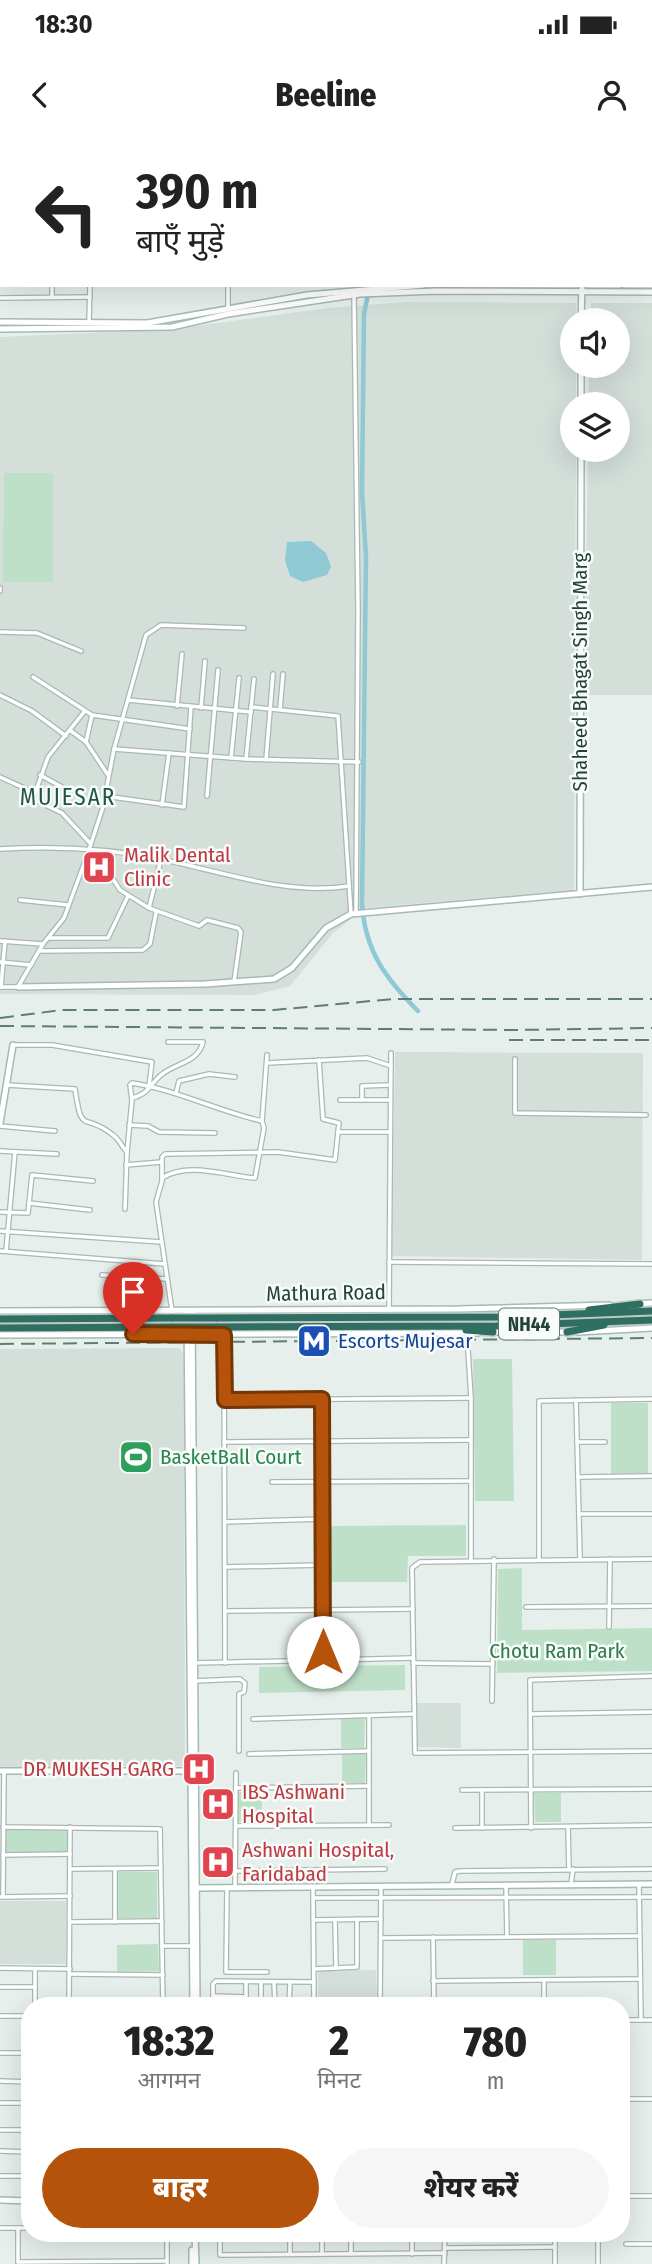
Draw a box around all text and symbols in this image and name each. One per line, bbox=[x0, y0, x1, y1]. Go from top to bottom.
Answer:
text: 18:30 bbox=[35, 9, 93, 40]
icon: back bbox=[21, 76, 59, 114]
text: Beeline bbox=[276, 76, 376, 114]
icon: person bbox=[593, 76, 631, 114]
text: 390 m bbox=[136, 162, 258, 221]
icon: left bbox=[21, 168, 112, 259]
text: बाएँ मुड़ें bbox=[136, 222, 224, 260]
map controls bbox=[560, 308, 630, 462]
button: sound bbox=[560, 308, 630, 378]
button: layers bbox=[560, 392, 630, 462]
street label: Shaheed Bhagat Singh Marg bbox=[567, 552, 593, 791]
district label: MUJESAR bbox=[20, 783, 116, 811]
place label: Malik Dental Clinic bbox=[124, 842, 231, 892]
hospital icon: Malik Dental Clinic bbox=[80, 848, 118, 886]
pin bbox=[103, 1262, 163, 1334]
icon: arrive bbox=[114, 1273, 152, 1311]
street label: Mathura Road bbox=[266, 1279, 386, 1307]
road number: NH44 bbox=[499, 1308, 559, 1340]
metro station icon: Escorts Mujesar bbox=[295, 1322, 333, 1360]
place label: Escorts Mujesar bbox=[338, 1328, 473, 1354]
sports icon: BasketBall Court bbox=[117, 1438, 155, 1476]
place label: BasketBall Court bbox=[160, 1444, 302, 1470]
position arrow bbox=[286, 1615, 360, 1689]
park label: Chotu Ram Park bbox=[489, 1638, 625, 1664]
hospital icon: DR MUKESH GARG bbox=[180, 1750, 218, 1788]
place label: DR MUKESH GARG bbox=[23, 1756, 174, 1782]
place label: IBS Ashwani Hospital bbox=[242, 1779, 345, 1829]
hospital icon: IBS Ashwani Hospital bbox=[199, 1785, 237, 1823]
place label: Ashwani Hospital, Faridabad bbox=[242, 1837, 394, 1887]
hospital icon: Ashwani Hospital, Faridabad bbox=[199, 1843, 237, 1881]
text: 18:32 bbox=[124, 2016, 214, 2066]
text: 2 bbox=[329, 2016, 349, 2066]
text: 780 bbox=[464, 2017, 527, 2067]
text: आगमन bbox=[138, 2066, 201, 2094]
text: मिनट bbox=[317, 2066, 361, 2094]
text: m bbox=[487, 2067, 504, 2095]
button: बाहर bbox=[42, 2148, 319, 2228]
button: शेयर करें bbox=[333, 2148, 609, 2228]

